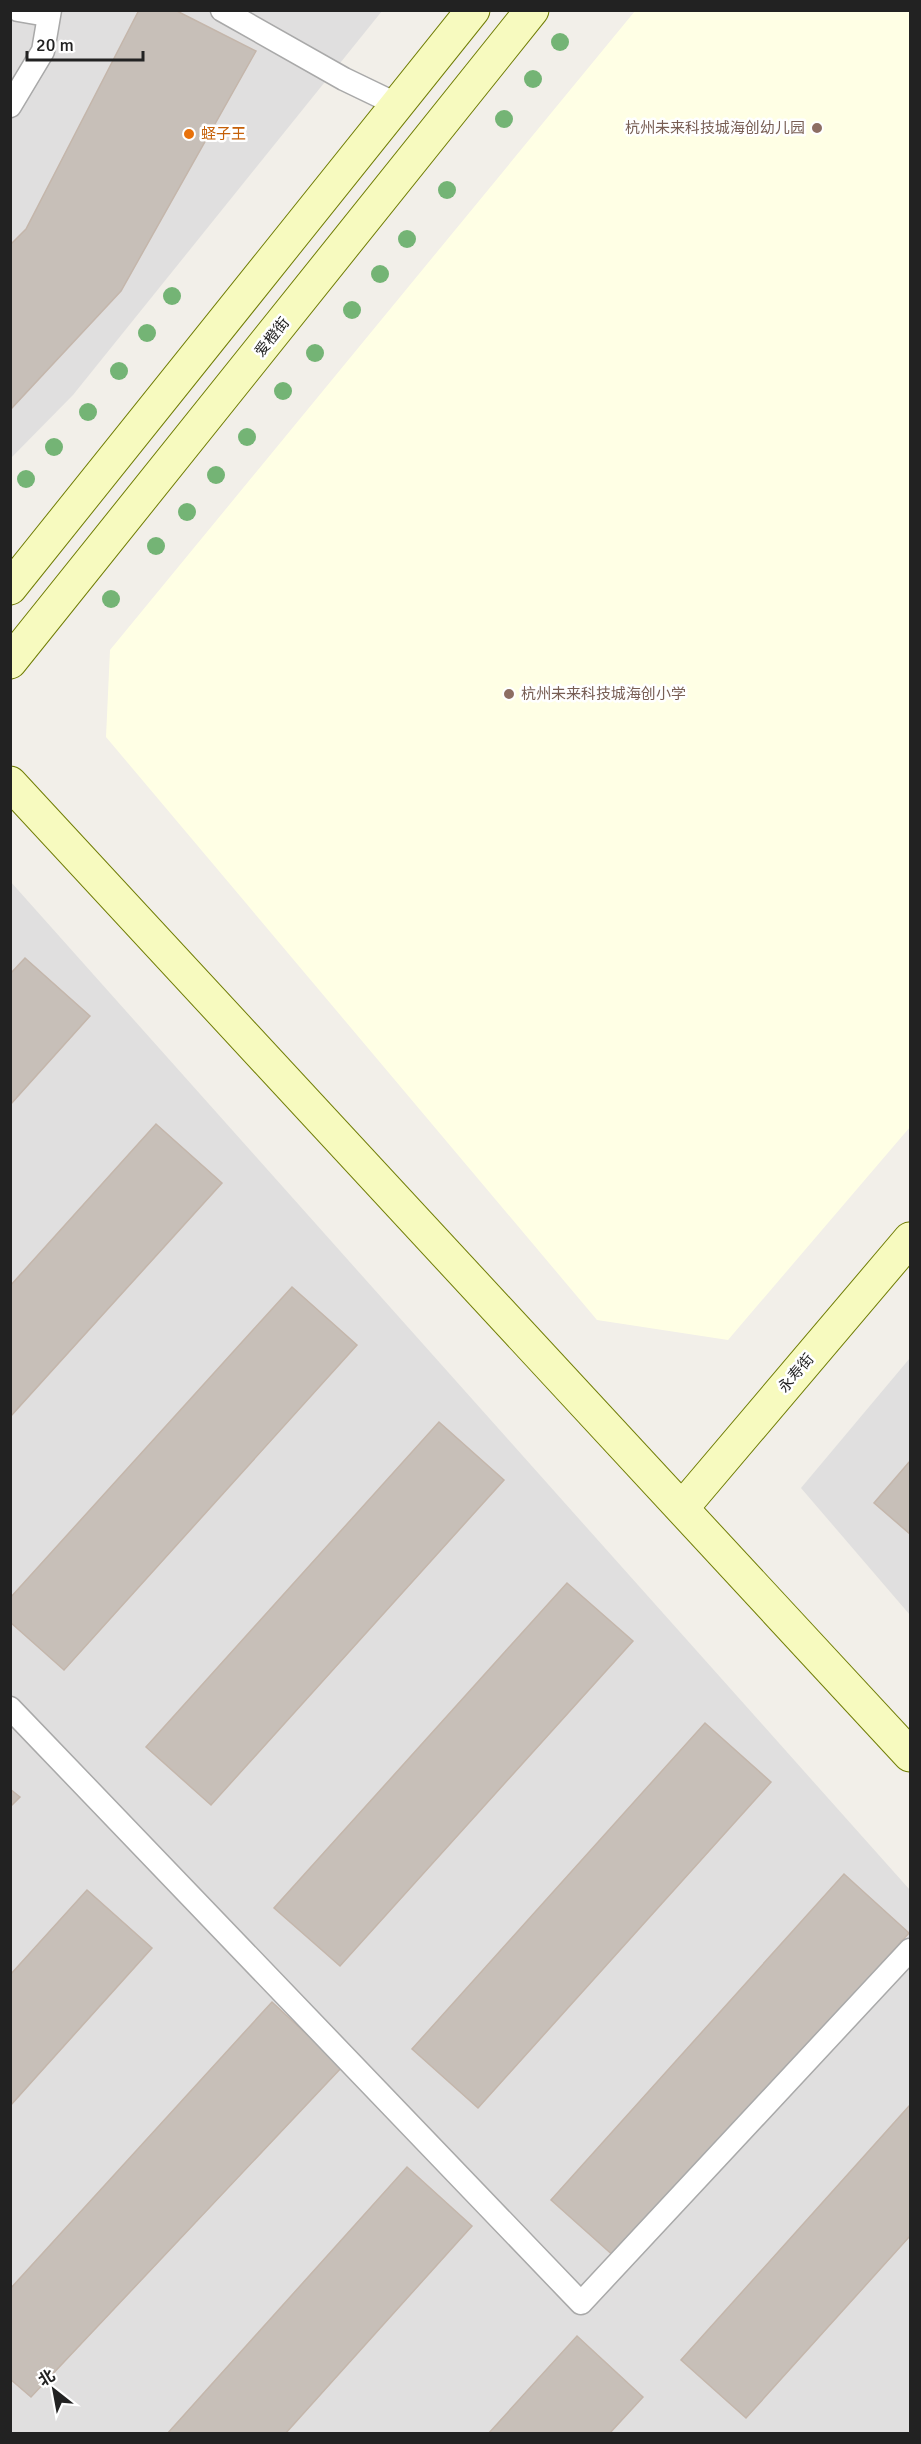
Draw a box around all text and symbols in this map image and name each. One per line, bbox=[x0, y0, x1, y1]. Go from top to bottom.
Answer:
scale bar bbox=[27, 24, 142, 62]
text: 20 m bbox=[36, 34, 74, 56]
place label: 杭州未来科技城海创幼儿园 bbox=[625, 119, 805, 137]
marker: 杭州未来科技城海创幼儿园 bbox=[810, 121, 824, 135]
place label: 蛏子王 bbox=[201, 125, 246, 143]
marker: 蛏子王 bbox=[182, 127, 196, 141]
street label: 爱橙街 bbox=[251, 314, 293, 360]
place label: 杭州未来科技城海创小学 bbox=[521, 685, 686, 703]
marker: 杭州未来科技城海创小学 bbox=[502, 687, 516, 701]
street label: 永寿街 bbox=[775, 1350, 817, 1396]
north arrow bbox=[24, 2360, 84, 2420]
text: 北 bbox=[35, 2365, 59, 2391]

